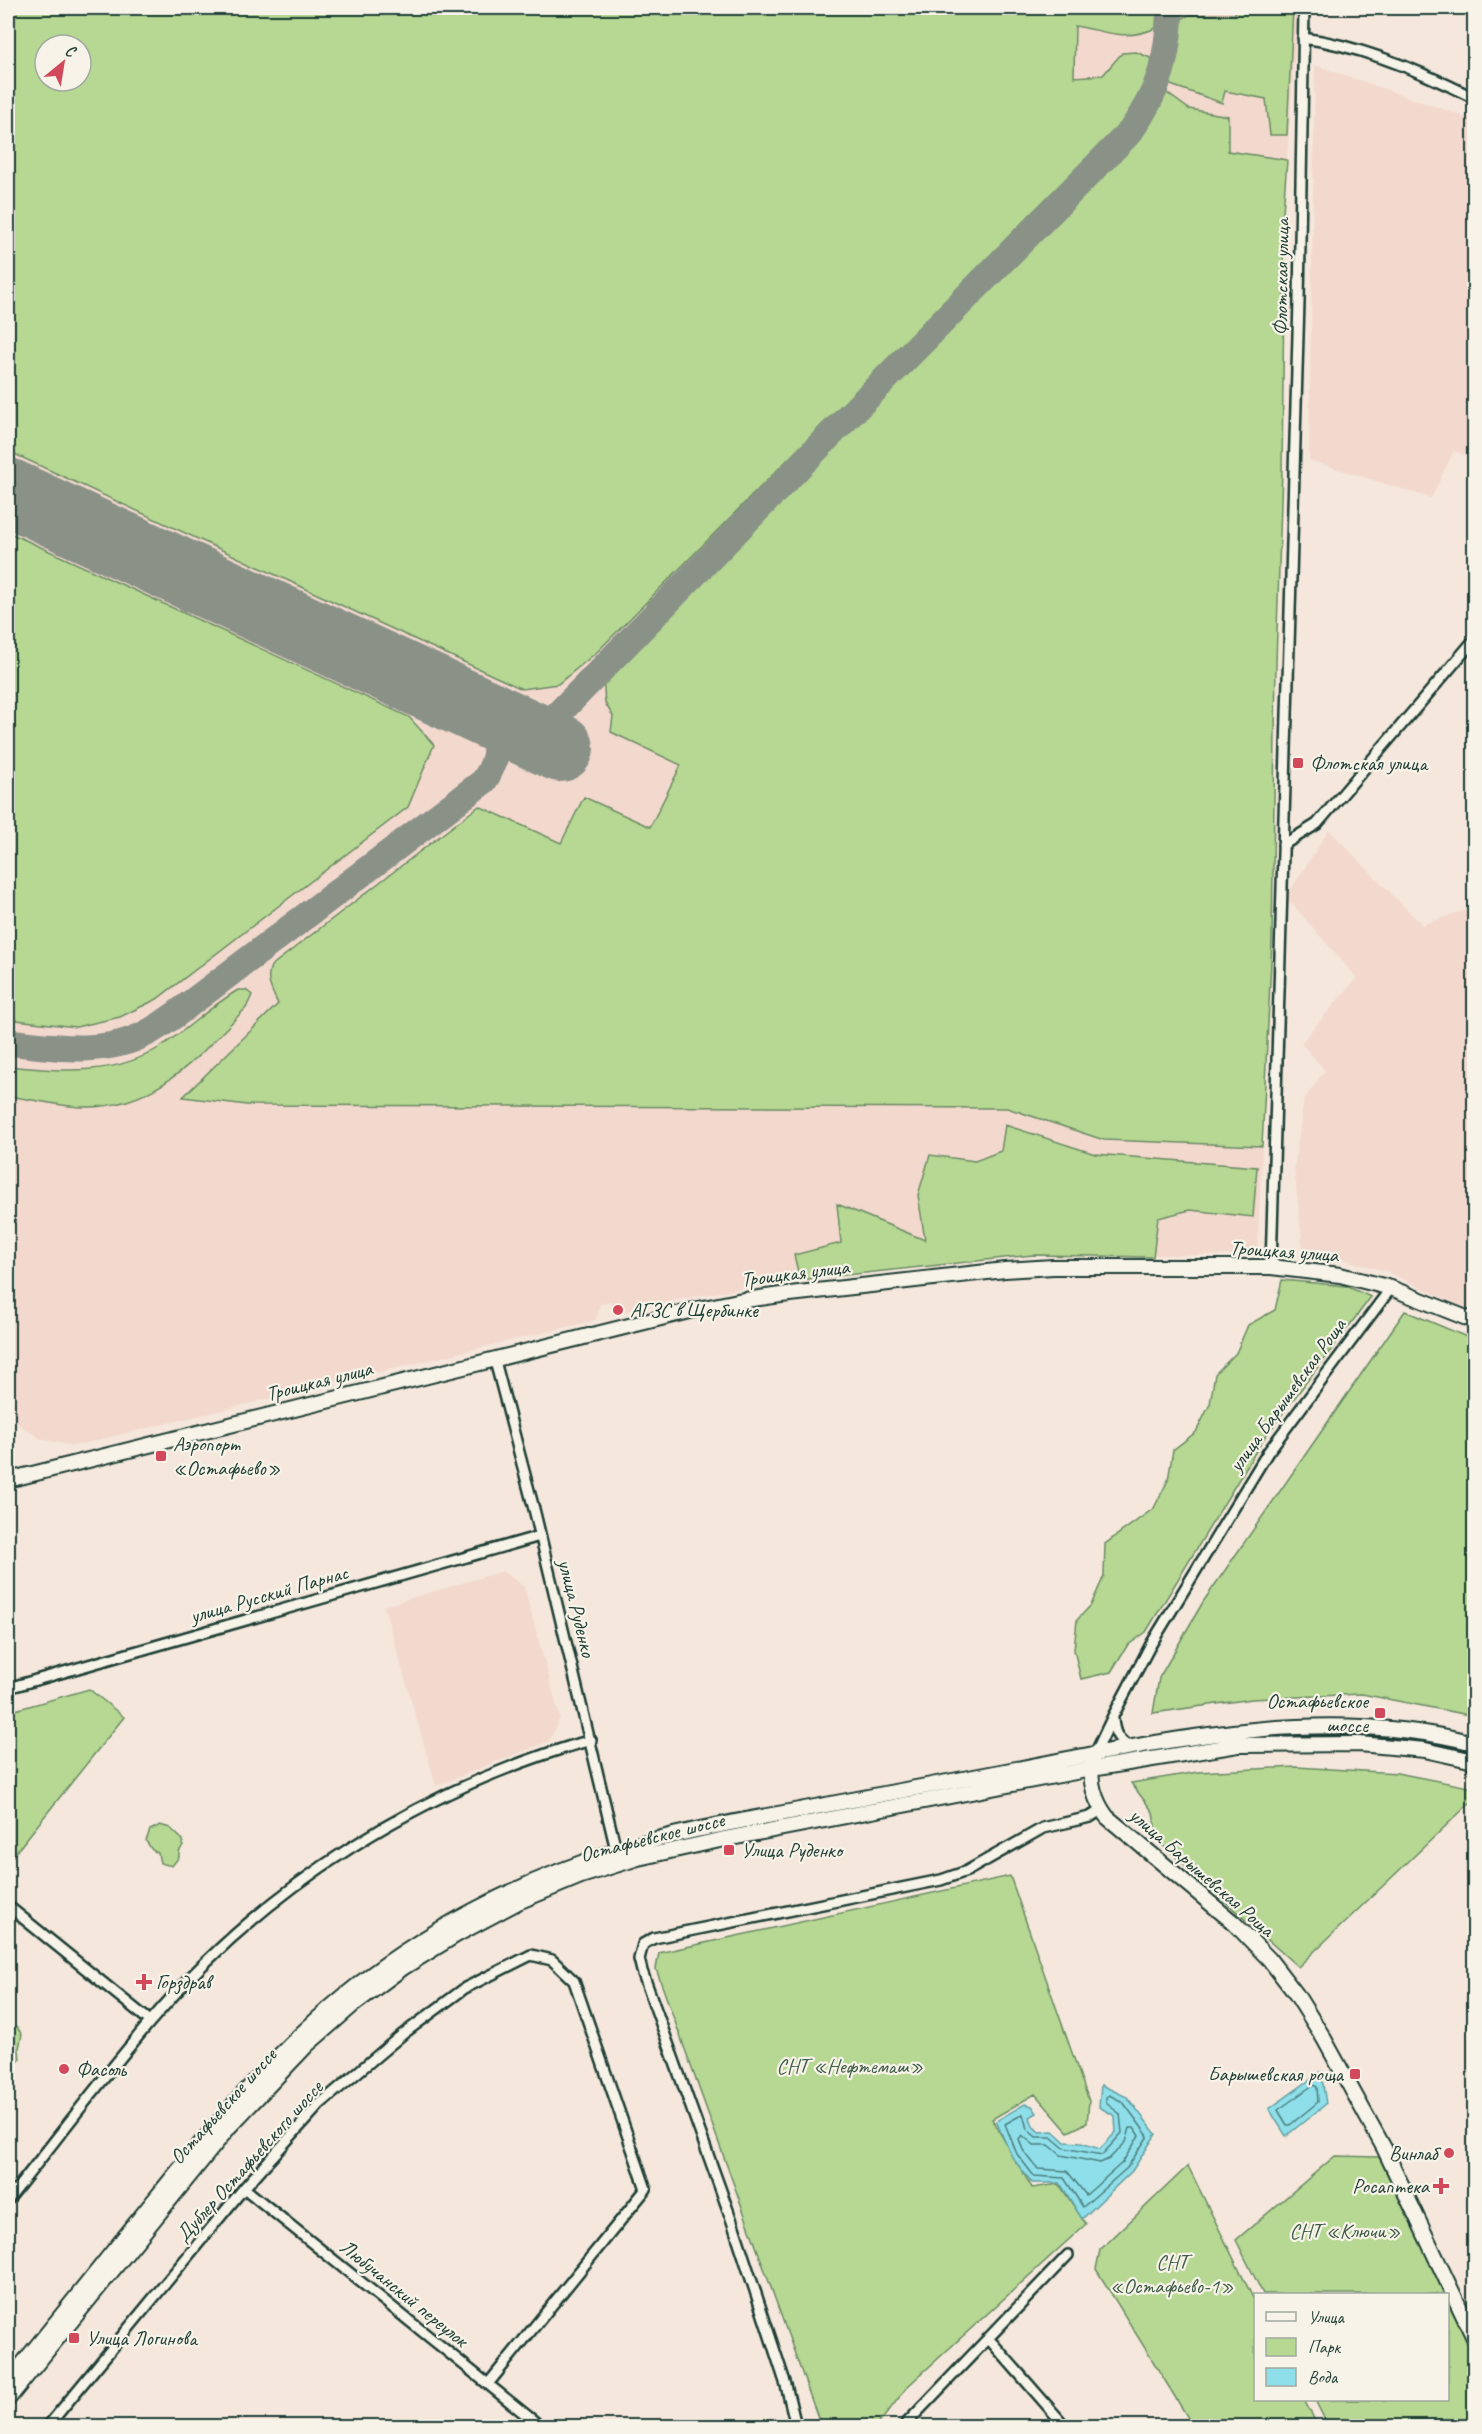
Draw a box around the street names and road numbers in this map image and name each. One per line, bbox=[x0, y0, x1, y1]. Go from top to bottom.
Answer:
street label: Флотская улица bbox=[1267, 216, 1295, 336]
street label: Троицкая улица bbox=[1229, 1234, 1341, 1268]
street label: Троицкая улица bbox=[739, 1253, 852, 1293]
street label: улица Барышевская Роща bbox=[1221, 1312, 1352, 1478]
street label: Троицкая улица bbox=[263, 1355, 377, 1407]
street label: улица Руденко bbox=[552, 1554, 602, 1661]
street label: улица Русский Парнас bbox=[185, 1559, 352, 1630]
street label: улица Барышевская Роща bbox=[1123, 1801, 1281, 1943]
street label: Остафьевское шоссе bbox=[577, 1806, 728, 1867]
street label: Остафьевское шоссе bbox=[164, 2042, 283, 2170]
street label: Дублер Остафьевского шоссе bbox=[170, 2074, 329, 2247]
street label: Любучанский переулок bbox=[335, 2233, 475, 2354]

